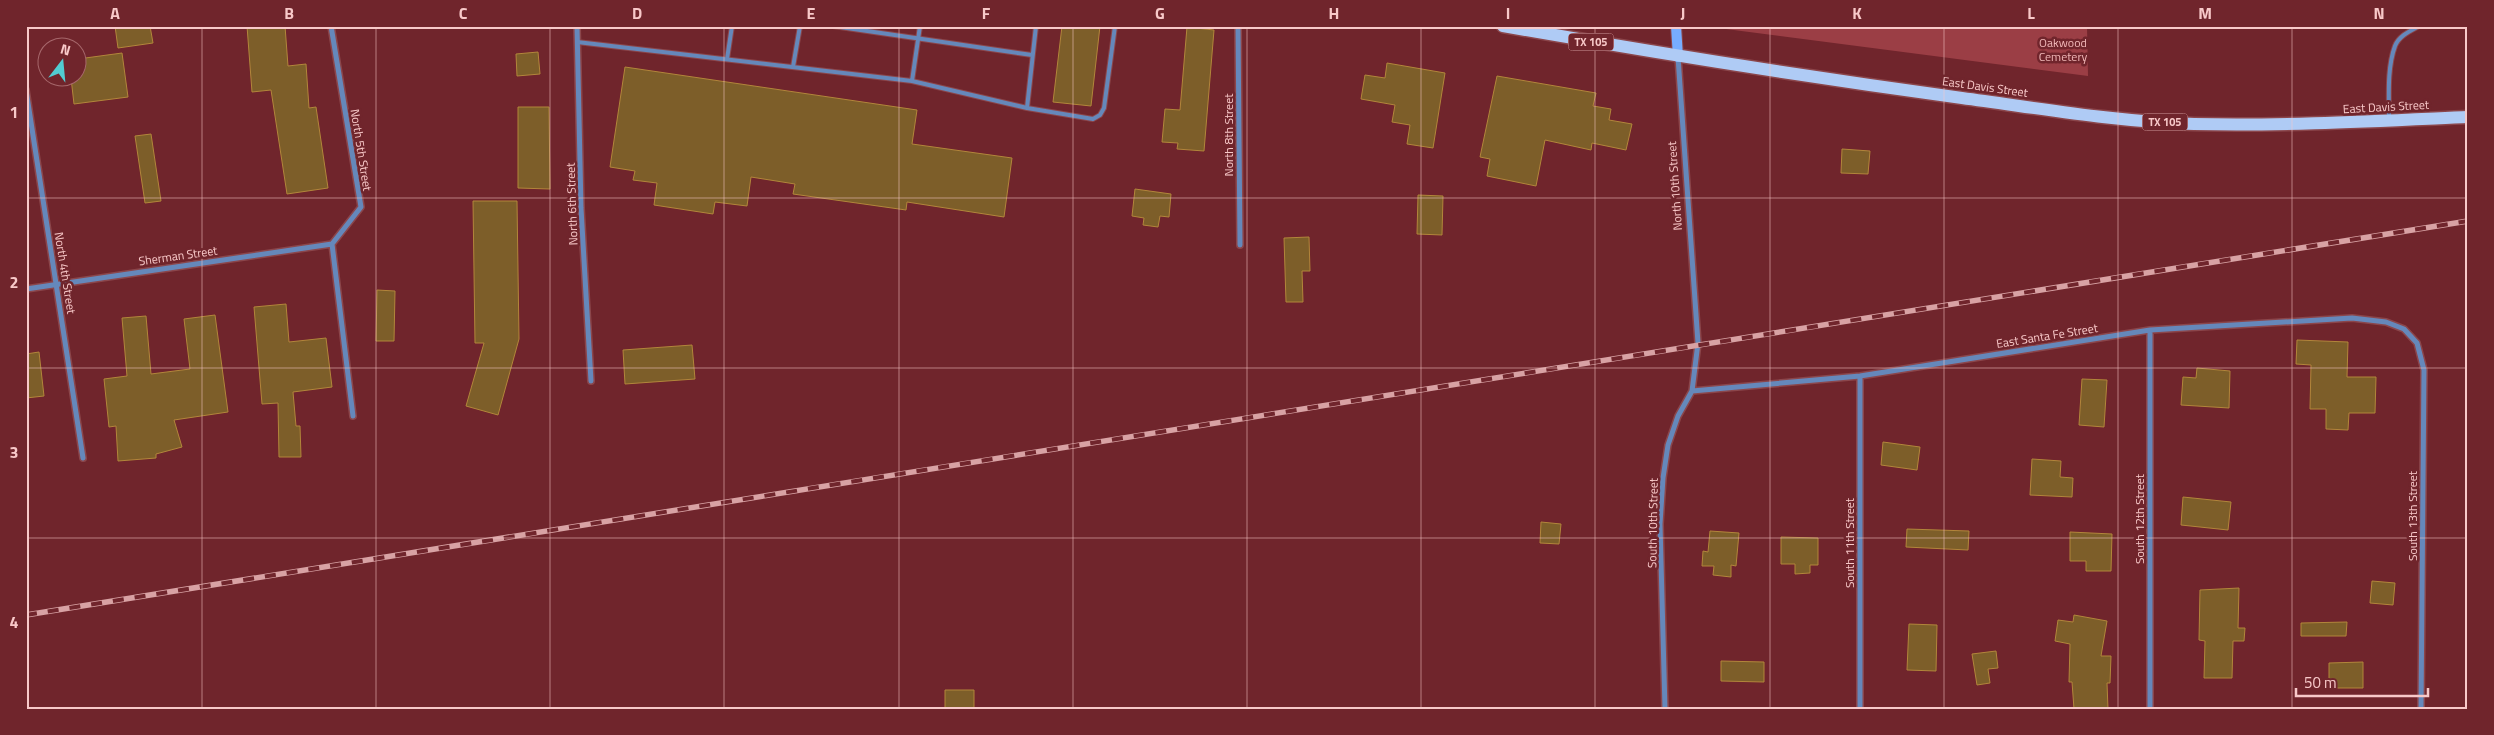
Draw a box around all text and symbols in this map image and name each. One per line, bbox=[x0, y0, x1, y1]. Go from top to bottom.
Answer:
text: A bbox=[110, 1, 120, 25]
text: B bbox=[284, 1, 294, 25]
text: C bbox=[459, 1, 468, 25]
text: D bbox=[632, 1, 642, 25]
text: E bbox=[807, 1, 816, 25]
text: F bbox=[982, 1, 991, 25]
text: G bbox=[1155, 1, 1165, 25]
text: H bbox=[1329, 1, 1339, 25]
text: I bbox=[1506, 1, 1510, 25]
text: J bbox=[1681, 1, 1685, 25]
text: K bbox=[1852, 1, 1862, 25]
text: L bbox=[2027, 1, 2035, 25]
text: M bbox=[2198, 1, 2212, 25]
text: N bbox=[2373, 1, 2385, 25]
park label: Oakwood Cemetery bbox=[2039, 33, 2088, 66]
road number: TX 105 bbox=[1568, 34, 1614, 51]
north arrow bbox=[38, 38, 88, 88]
text: N bbox=[58, 38, 73, 60]
street label: East Davis Street bbox=[1941, 71, 2030, 102]
street label: North 8th Street bbox=[1219, 93, 1238, 176]
street label: East Davis Street bbox=[2342, 95, 2430, 118]
text: 1 bbox=[10, 100, 18, 124]
street label: North 5th Street bbox=[346, 108, 377, 193]
road number: TX 105 bbox=[2142, 114, 2188, 130]
street label: North 10th Street bbox=[1662, 140, 1687, 231]
street label: North 6th Street bbox=[561, 162, 582, 246]
street label: North 4th Street bbox=[50, 231, 81, 316]
street label: Sherman Street bbox=[137, 240, 219, 270]
text: 2 bbox=[10, 270, 18, 294]
street label: East Santa Fe Street bbox=[1995, 318, 2100, 353]
text: 3 bbox=[10, 440, 18, 464]
street label: South 13th Street bbox=[2403, 470, 2422, 561]
street label: South 12th Street bbox=[2130, 473, 2149, 564]
street label: South 10th Street bbox=[1642, 477, 1663, 568]
street label: South 11th Street bbox=[1840, 497, 1859, 588]
text: 4 bbox=[10, 610, 19, 634]
scale bar bbox=[2296, 665, 2429, 697]
text: 50 m bbox=[2304, 671, 2337, 694]

